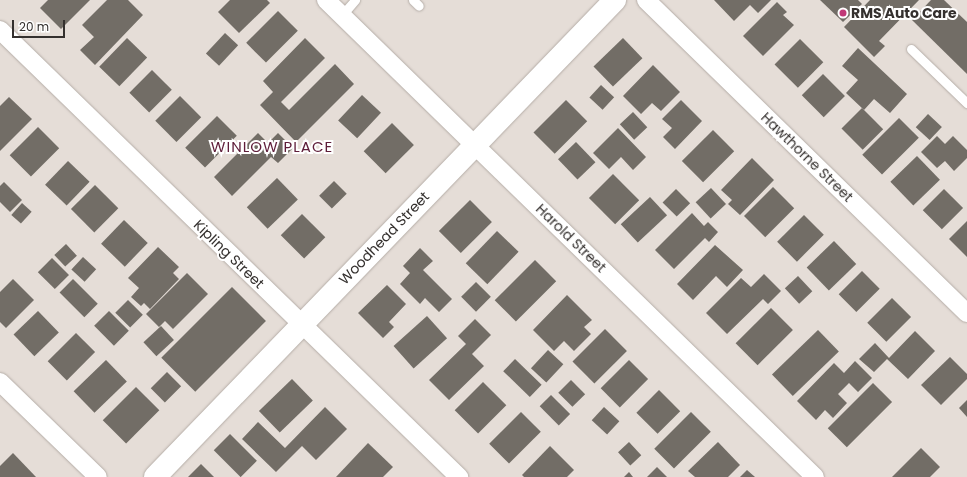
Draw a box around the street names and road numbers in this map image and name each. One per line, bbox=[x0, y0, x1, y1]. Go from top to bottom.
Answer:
street label: Hawthorne Street bbox=[758, 109, 856, 205]
street label: Woodhead Street bbox=[335, 188, 433, 288]
street label: Harold Street bbox=[532, 200, 610, 276]
street label: Kipling Street bbox=[190, 216, 268, 292]

